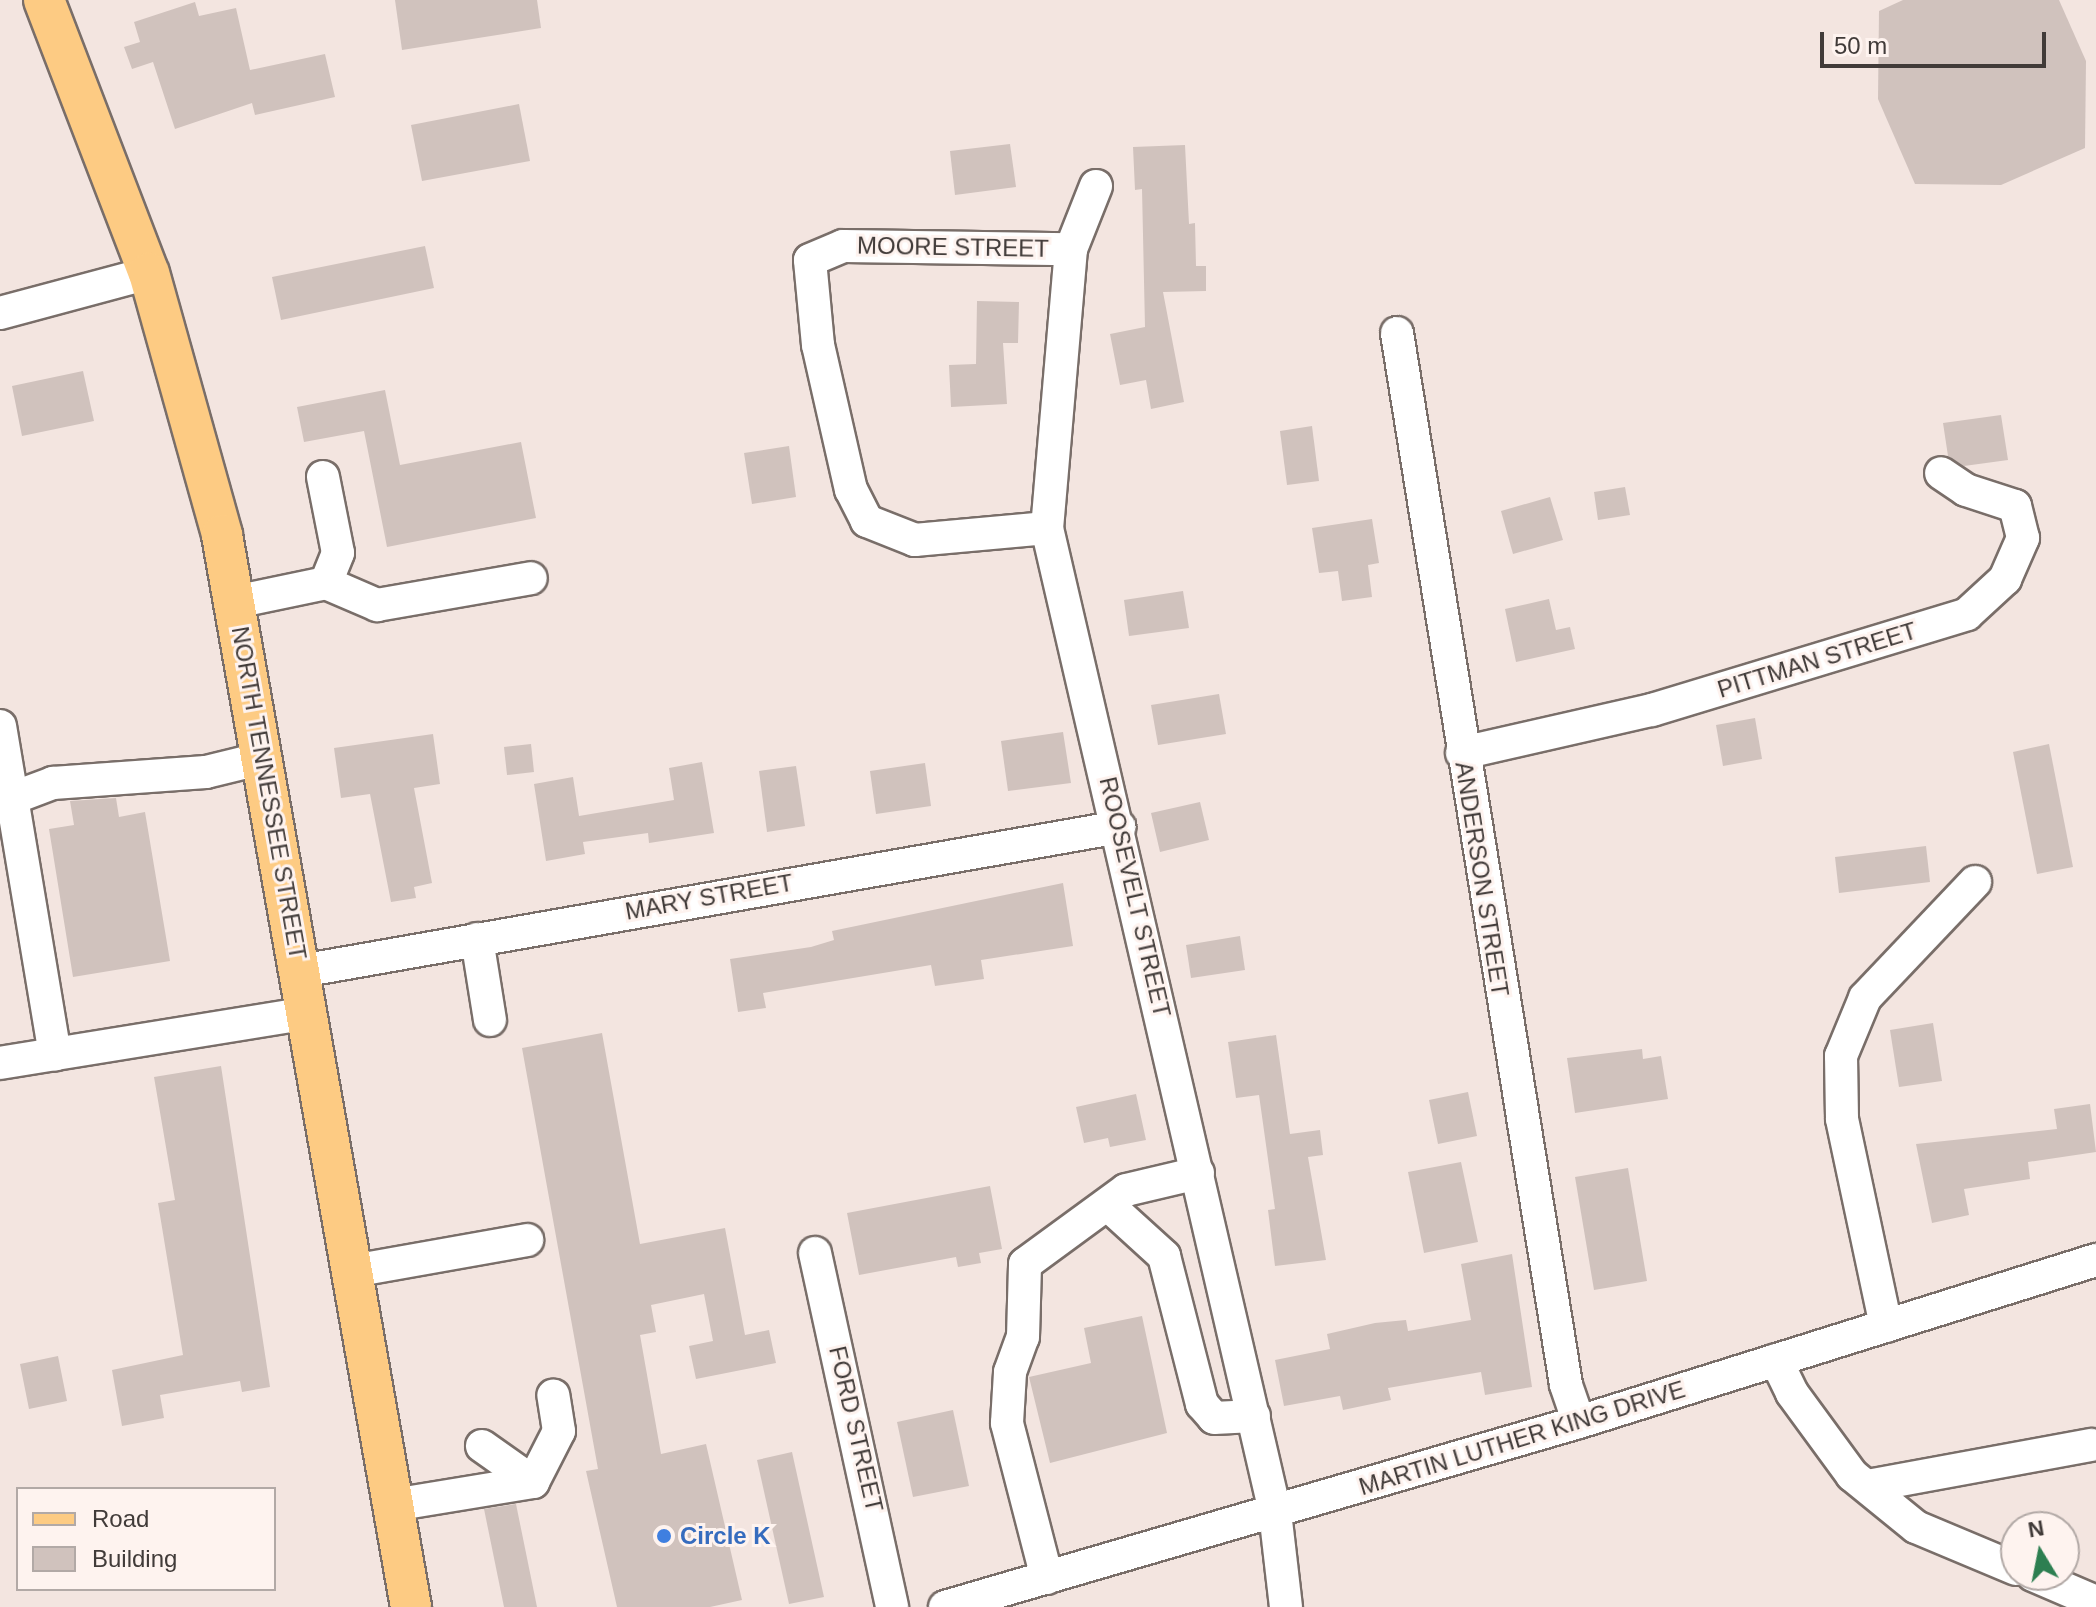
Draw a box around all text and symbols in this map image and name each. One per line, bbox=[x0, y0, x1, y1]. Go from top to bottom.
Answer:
scale bar bbox=[1824, 16, 2050, 66]
text: 50 m bbox=[1834, 32, 1887, 59]
street label: MOORE STREET bbox=[857, 231, 1049, 263]
street label: PITTMAN STREET bbox=[1714, 616, 1920, 704]
street label: NORTH TENNESSEE STREET bbox=[225, 624, 313, 962]
street label: ANDERSON STREET bbox=[1449, 760, 1515, 998]
street label: ROOSEVELT STREET bbox=[1093, 774, 1177, 1020]
street label: MARY STREET bbox=[623, 868, 795, 926]
street label: FORD STREET bbox=[823, 1343, 889, 1515]
street label: MARTIN LUTHER KING DRIVE bbox=[1355, 1375, 1689, 1501]
legend bbox=[16, 1487, 276, 1591]
text: Road bbox=[92, 1505, 149, 1532]
north arrow bbox=[2000, 1511, 2080, 1591]
text: N bbox=[2026, 1515, 2046, 1543]
place label: Circle K bbox=[680, 1522, 771, 1550]
marker: Circle K bbox=[655, 1527, 673, 1545]
text: Building bbox=[92, 1545, 177, 1572]

